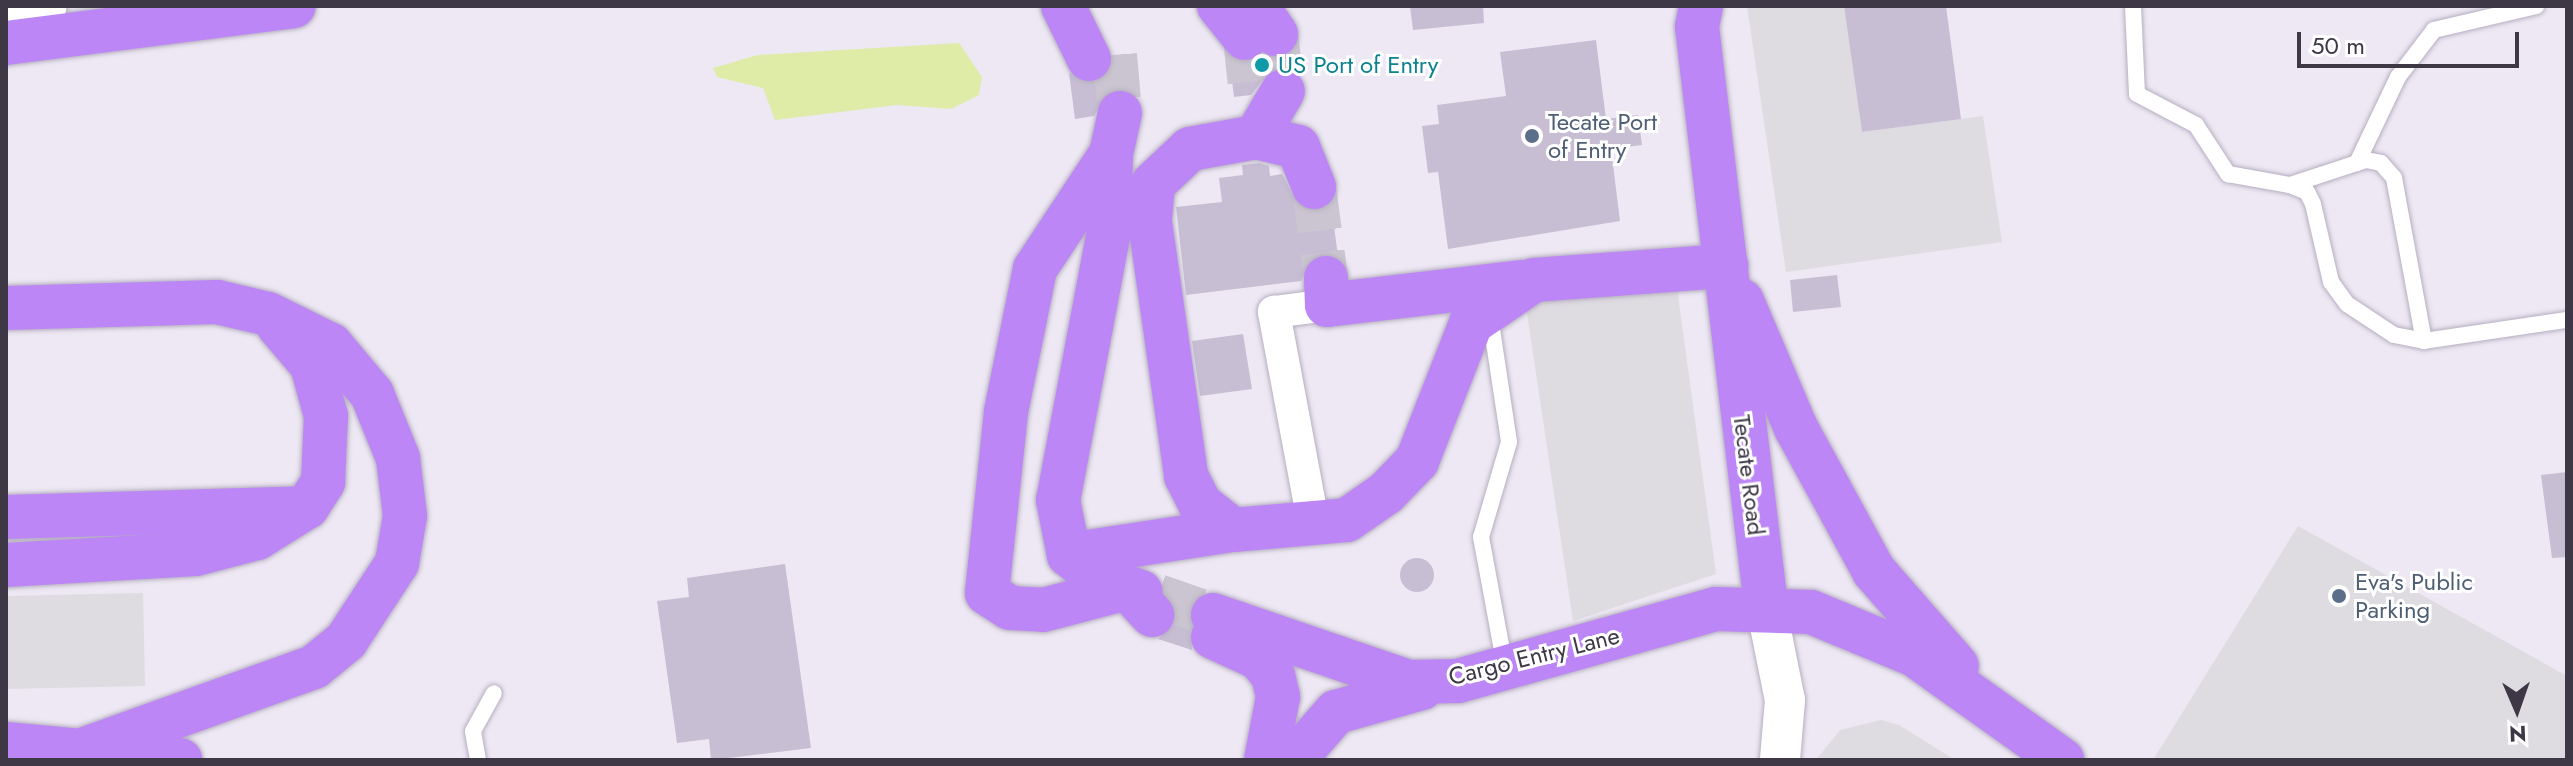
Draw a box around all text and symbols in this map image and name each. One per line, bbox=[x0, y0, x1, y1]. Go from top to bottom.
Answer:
scale bar bbox=[2301, 16, 2523, 66]
text: 50 m bbox=[2311, 28, 2365, 63]
place label: US Port of Entry bbox=[1278, 51, 1438, 79]
marker: US Port of Entry bbox=[1253, 56, 1271, 74]
place label: Tecate Port of Entry bbox=[1548, 108, 1657, 164]
marker: Tecate Port of Entry bbox=[1523, 127, 1541, 145]
street label: Tecate Road bbox=[1727, 413, 1771, 537]
place label: Eva's Public Parking bbox=[2355, 568, 2473, 624]
marker: Eva's Public Parking bbox=[2330, 587, 2348, 605]
street label: Cargo Entry Lane bbox=[1445, 621, 1623, 691]
north arrow bbox=[2477, 670, 2557, 750]
text: N bbox=[2509, 718, 2527, 750]

